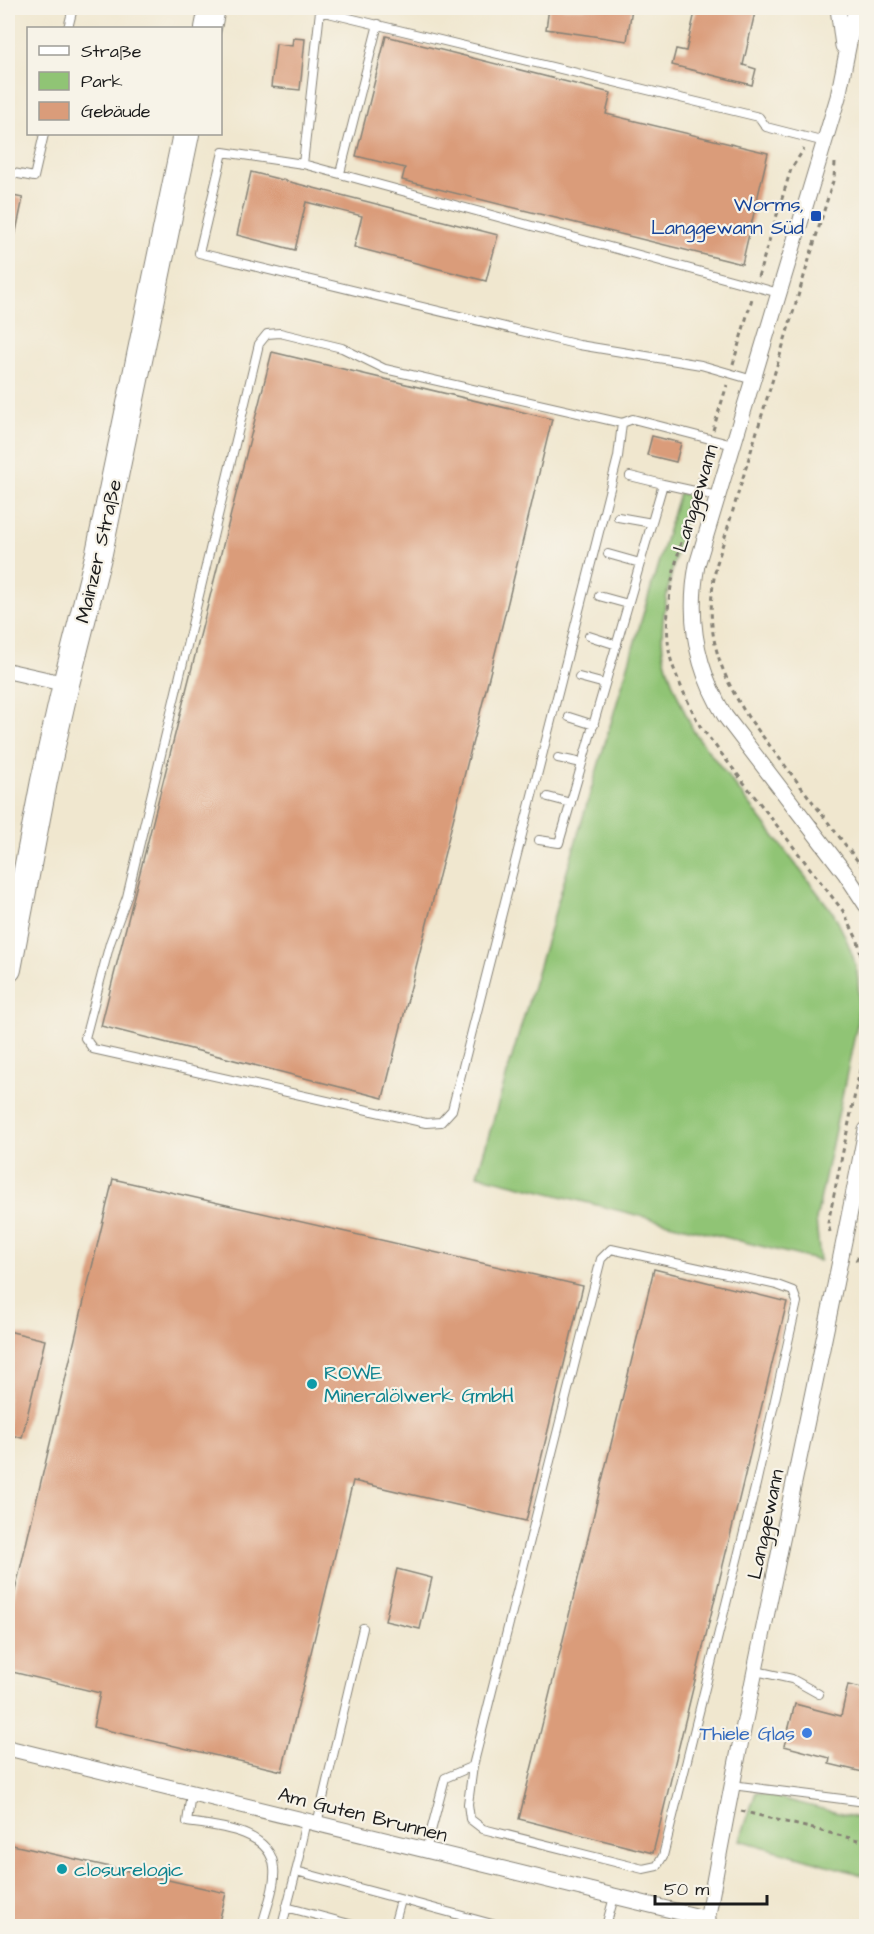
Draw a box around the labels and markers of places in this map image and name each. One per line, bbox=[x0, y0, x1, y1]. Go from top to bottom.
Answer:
place label: Worms, Langgewann Süd bbox=[651, 191, 804, 243]
marker: Worms, Langgewann Süd bbox=[809, 209, 823, 223]
place label: ROWE Mineralölwerk GmbH bbox=[324, 1359, 514, 1410]
marker: ROWE Mineralölwerk GmbH bbox=[305, 1377, 319, 1391]
place label: Thiele Glas bbox=[700, 1720, 795, 1748]
marker: Thiele Glas bbox=[800, 1726, 814, 1740]
place label: closurelogic bbox=[74, 1856, 184, 1885]
marker: closurelogic bbox=[55, 1862, 69, 1876]

